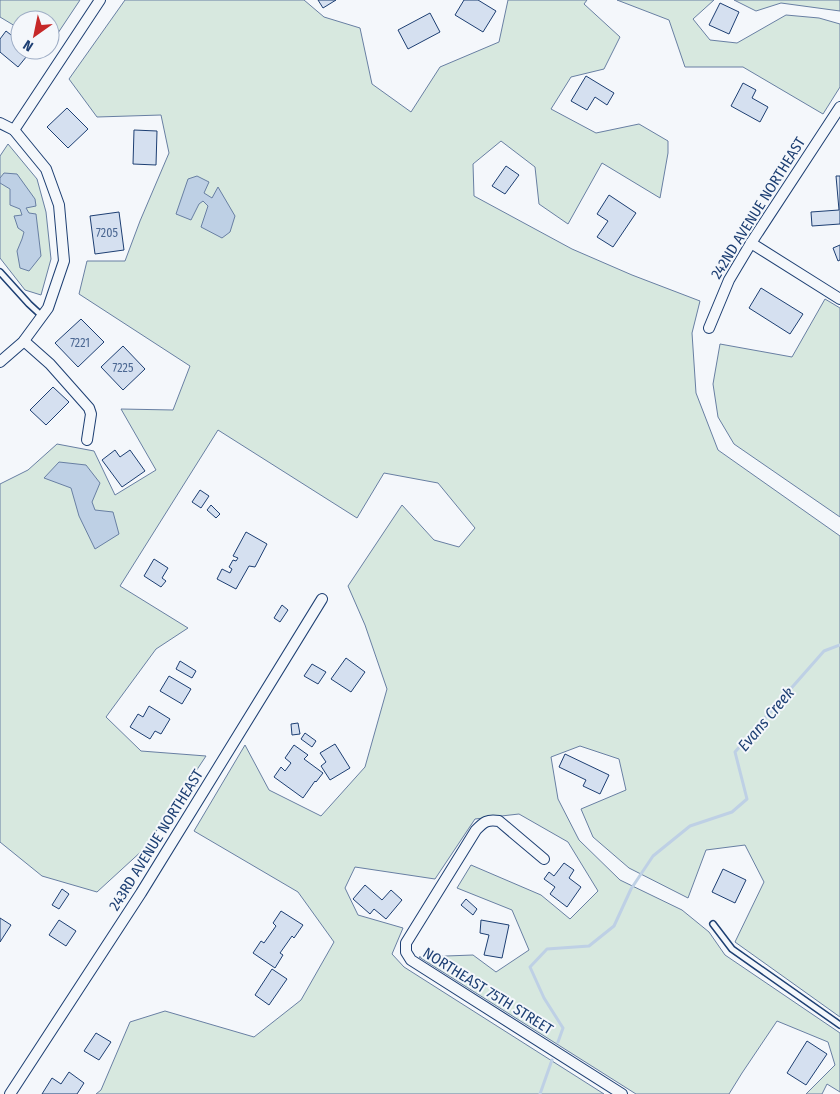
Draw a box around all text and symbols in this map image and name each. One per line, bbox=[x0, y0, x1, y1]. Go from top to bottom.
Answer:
north arrow bbox=[10, 10, 60, 60]
text: N bbox=[20, 36, 36, 55]
street label: 242ND AVENUE NORTHEAST bbox=[707, 134, 809, 282]
house number: 7205 bbox=[96, 226, 118, 240]
house number: 7221 bbox=[70, 336, 90, 350]
house number: 7225 bbox=[113, 361, 134, 375]
water label: Evans Creek bbox=[734, 683, 798, 755]
street label: 243RD AVENUE NORTHEAST bbox=[105, 766, 207, 914]
street label: NORTHEAST 75TH STREET bbox=[420, 944, 556, 1038]

